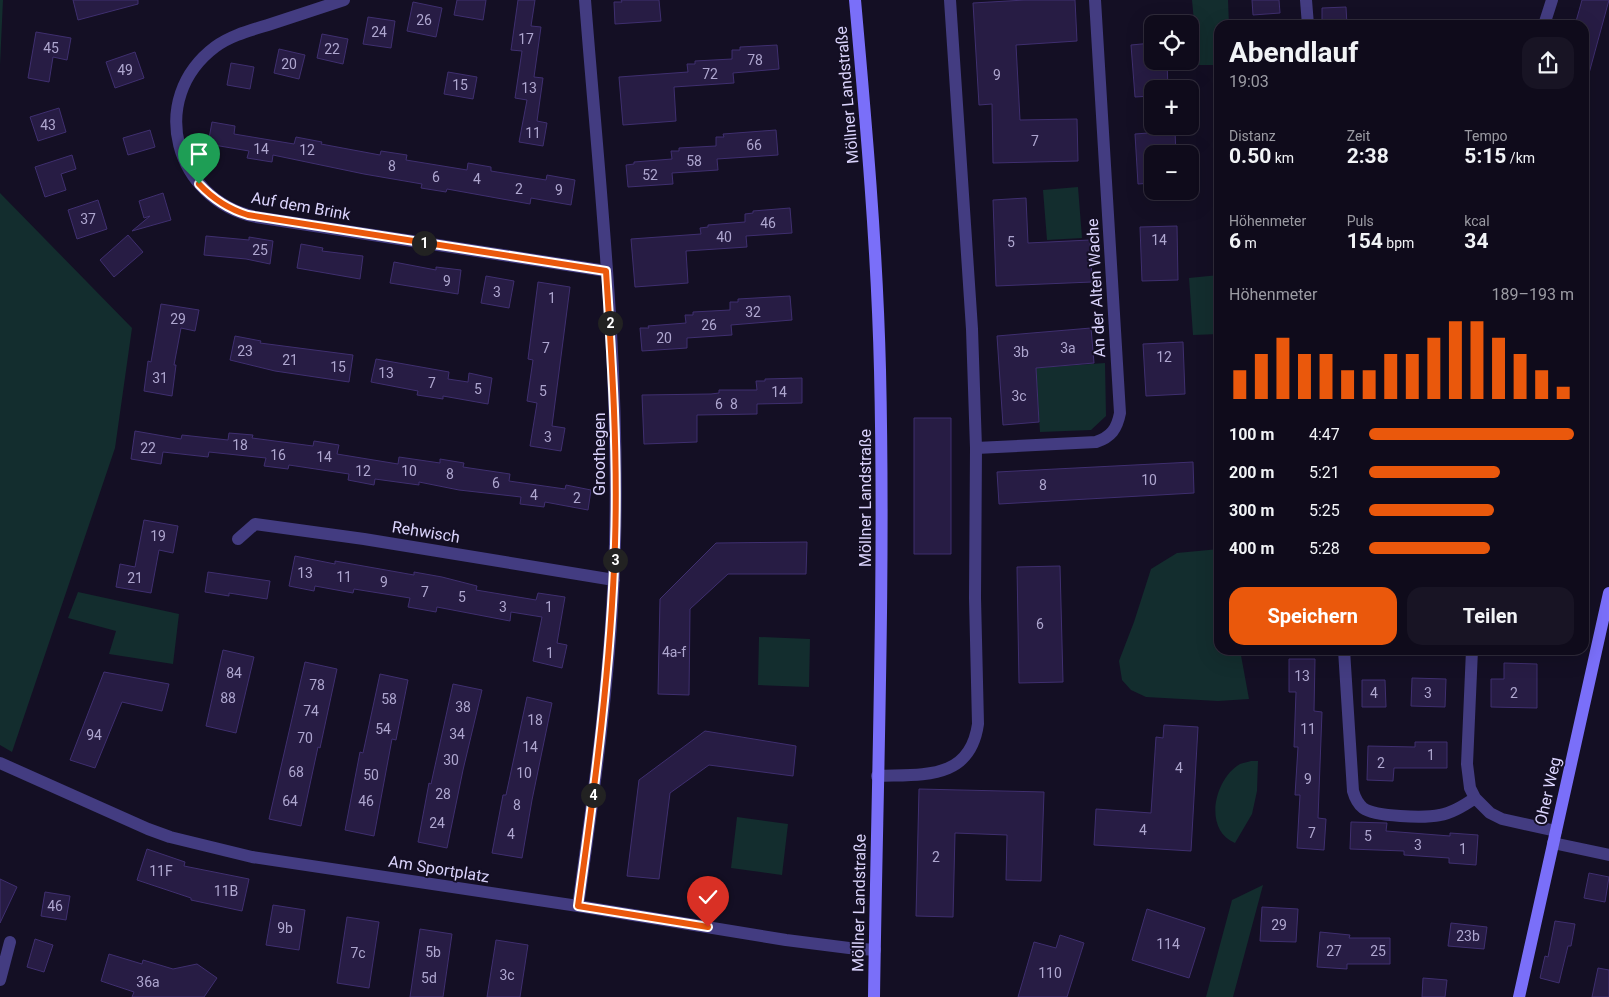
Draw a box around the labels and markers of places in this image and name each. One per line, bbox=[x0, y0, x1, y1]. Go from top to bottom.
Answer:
pin bbox=[178, 133, 220, 184]
pin: 1 bbox=[412, 230, 436, 256]
pin: 2 bbox=[598, 310, 622, 336]
pin: 3 bbox=[602, 548, 628, 572]
pin: 4 bbox=[580, 782, 606, 808]
pin bbox=[687, 876, 729, 927]

